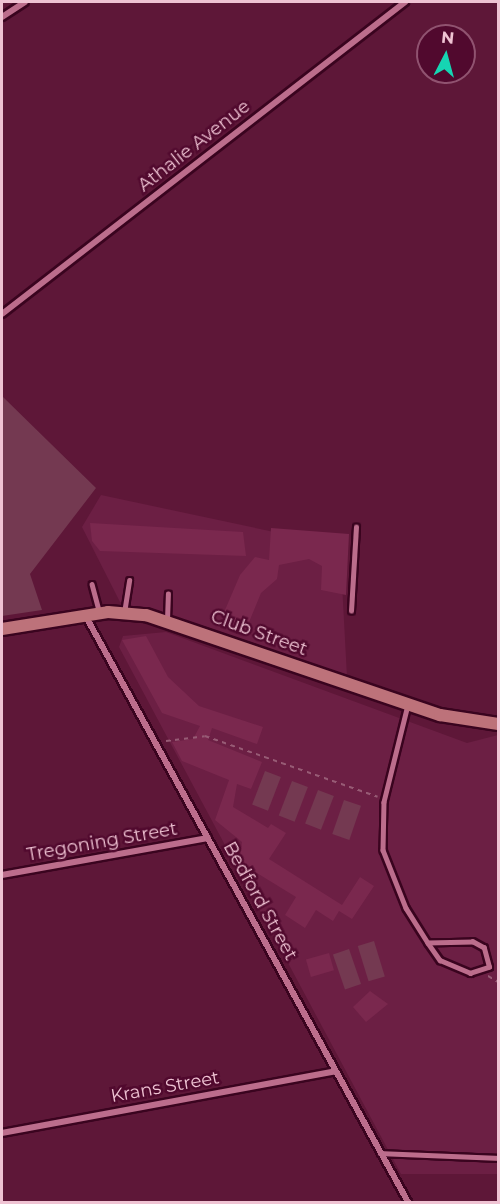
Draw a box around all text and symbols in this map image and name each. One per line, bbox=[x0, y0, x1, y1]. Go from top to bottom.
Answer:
north arrow bbox=[416, 24, 476, 84]
text: N bbox=[440, 27, 455, 48]
street label: Athalie Avenue bbox=[134, 96, 254, 196]
street label: Club Street bbox=[208, 606, 310, 660]
street label: Tregoning Street bbox=[25, 818, 179, 866]
street label: Bedford Street bbox=[219, 838, 301, 964]
street label: Krans Street bbox=[109, 1067, 221, 1107]

